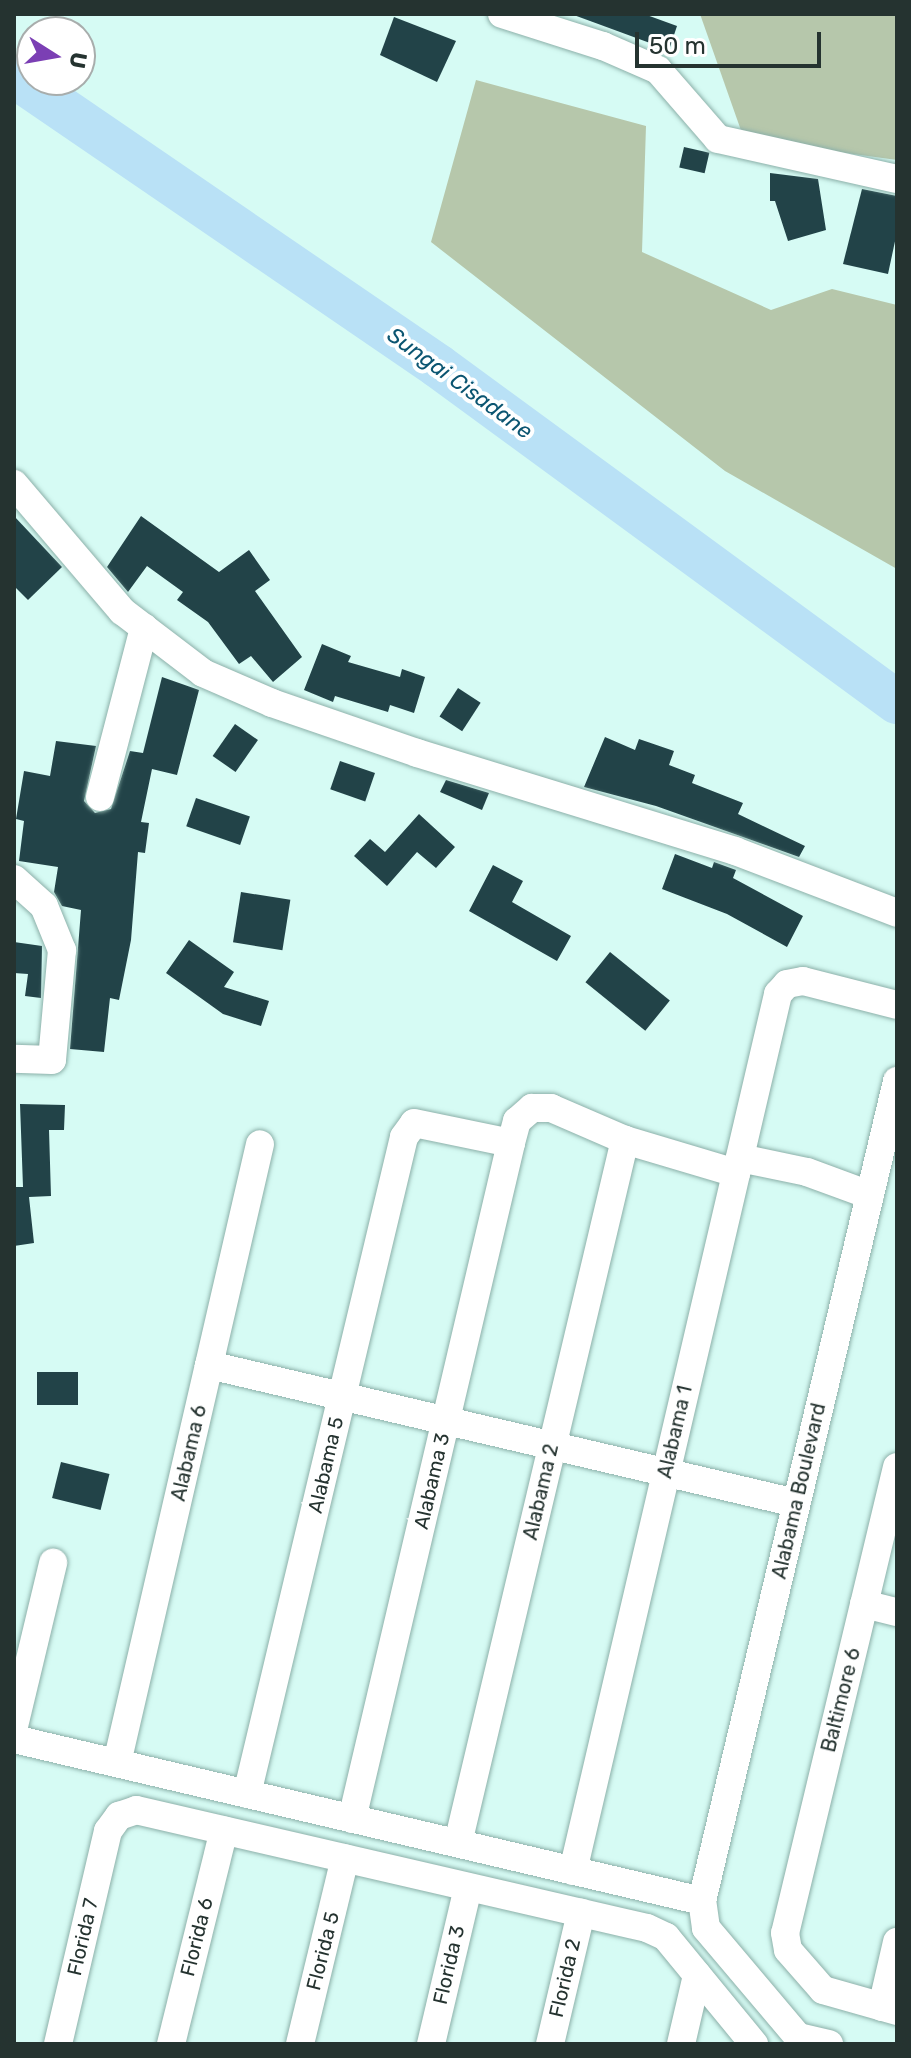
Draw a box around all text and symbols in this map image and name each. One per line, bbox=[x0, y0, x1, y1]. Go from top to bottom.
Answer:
north arrow bbox=[16, 16, 96, 96]
scale bar bbox=[639, 16, 825, 66]
text: 50 m bbox=[649, 32, 706, 60]
text: U bbox=[63, 50, 93, 71]
water label: Sungai Cisadane bbox=[382, 322, 538, 444]
street label: Alabama 1 bbox=[653, 1383, 697, 1481]
street label: Alabama Boulevard bbox=[767, 1401, 831, 1581]
street label: Alabama 6 bbox=[166, 1403, 212, 1503]
street label: Alabama 5 bbox=[303, 1415, 349, 1515]
street label: Alabama 3 bbox=[409, 1431, 455, 1531]
street label: Alabama 2 bbox=[518, 1442, 564, 1542]
street label: Baltimore 6 bbox=[816, 1645, 866, 1755]
street label: Florida 6 bbox=[176, 1895, 218, 1979]
street label: Florida 7 bbox=[62, 1896, 104, 1978]
street label: Florida 5 bbox=[302, 1909, 344, 1993]
street label: Florida 3 bbox=[428, 1923, 470, 2007]
street label: Florida 2 bbox=[544, 1936, 586, 2020]

